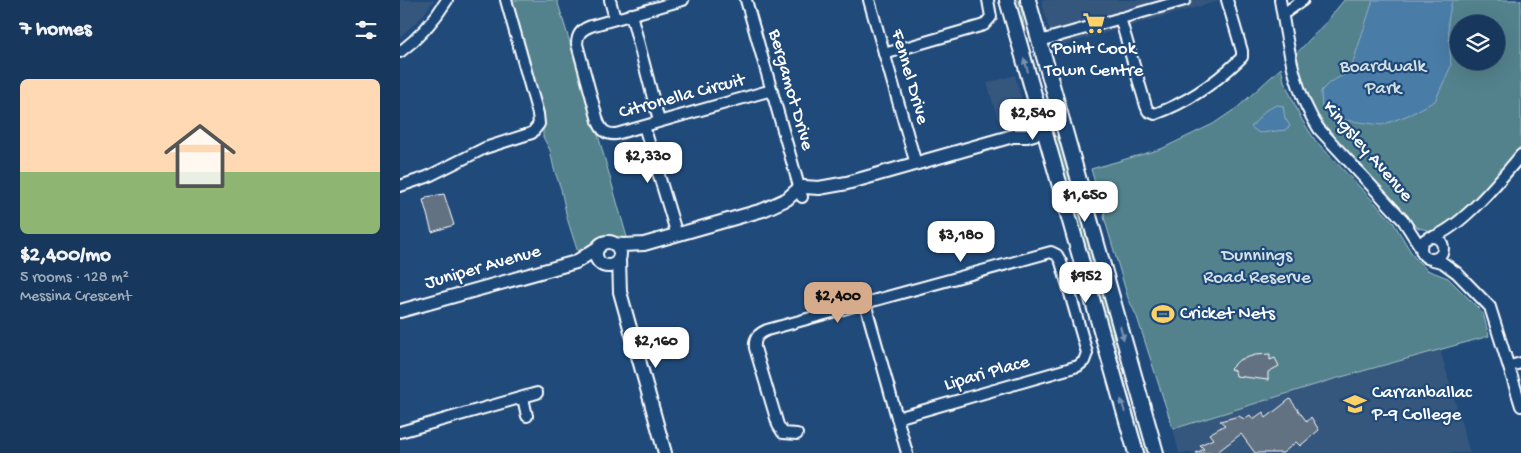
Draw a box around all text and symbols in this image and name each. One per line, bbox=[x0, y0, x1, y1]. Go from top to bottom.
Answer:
supermarket icon: Point Cook Town Centre bbox=[1081, 10, 1107, 36]
map controls bbox=[1450, 15, 1505, 70]
button: layers bbox=[1450, 15, 1505, 70]
icon: filters bbox=[352, 16, 380, 44]
text: 7 homes bbox=[20, 18, 92, 43]
street label: Bergamot Drive bbox=[761, 26, 818, 153]
street label: Fennel Drive bbox=[884, 26, 934, 127]
place label: Point Cook Town Centre bbox=[1044, 38, 1144, 83]
park label: Boardwalk Park bbox=[1339, 56, 1427, 101]
one-way arrow bbox=[1021, 57, 1029, 72]
street label: Citronella Circuit bbox=[617, 69, 750, 125]
street label: Kingsley Avenue bbox=[1317, 97, 1417, 207]
pin: $2,540 bbox=[992, 98, 1074, 141]
text: $2,540 bbox=[1010, 105, 1056, 124]
icon: home bbox=[155, 111, 245, 201]
pin: $2,330 bbox=[607, 142, 689, 184]
text: $2,330 bbox=[625, 148, 671, 167]
pin: $1,650 bbox=[1044, 180, 1126, 223]
text: $1,650 bbox=[1063, 187, 1107, 206]
pin: $3,180 bbox=[920, 220, 1002, 263]
text: $3,180 bbox=[939, 227, 983, 246]
street label: Juniper Avenue bbox=[422, 240, 544, 296]
text: $2,400/mo bbox=[20, 244, 111, 269]
park label: Dunnings Road Reserve bbox=[1203, 245, 1311, 290]
pin: $952 bbox=[1056, 262, 1116, 304]
text: $952 bbox=[1070, 268, 1102, 287]
text: 5 rooms · 128 m² bbox=[20, 269, 129, 288]
pin: $2,400 bbox=[797, 282, 879, 324]
text: Messina Crescent bbox=[20, 288, 131, 307]
text: $2,400 bbox=[815, 288, 861, 307]
sports icon: Cricket Nets bbox=[1150, 301, 1176, 327]
place label: Cricket Nets bbox=[1180, 303, 1276, 326]
pin: $2,160 bbox=[615, 326, 697, 369]
one-way arrow bbox=[1119, 326, 1127, 341]
text: $2,160 bbox=[634, 333, 678, 352]
street label: Lipari Place bbox=[942, 351, 1033, 397]
place label: Carranballac P-9 College bbox=[1371, 382, 1472, 427]
school or university icon: Carranballac P-9 College bbox=[1342, 391, 1368, 417]
one-way arrow bbox=[1118, 399, 1126, 414]

